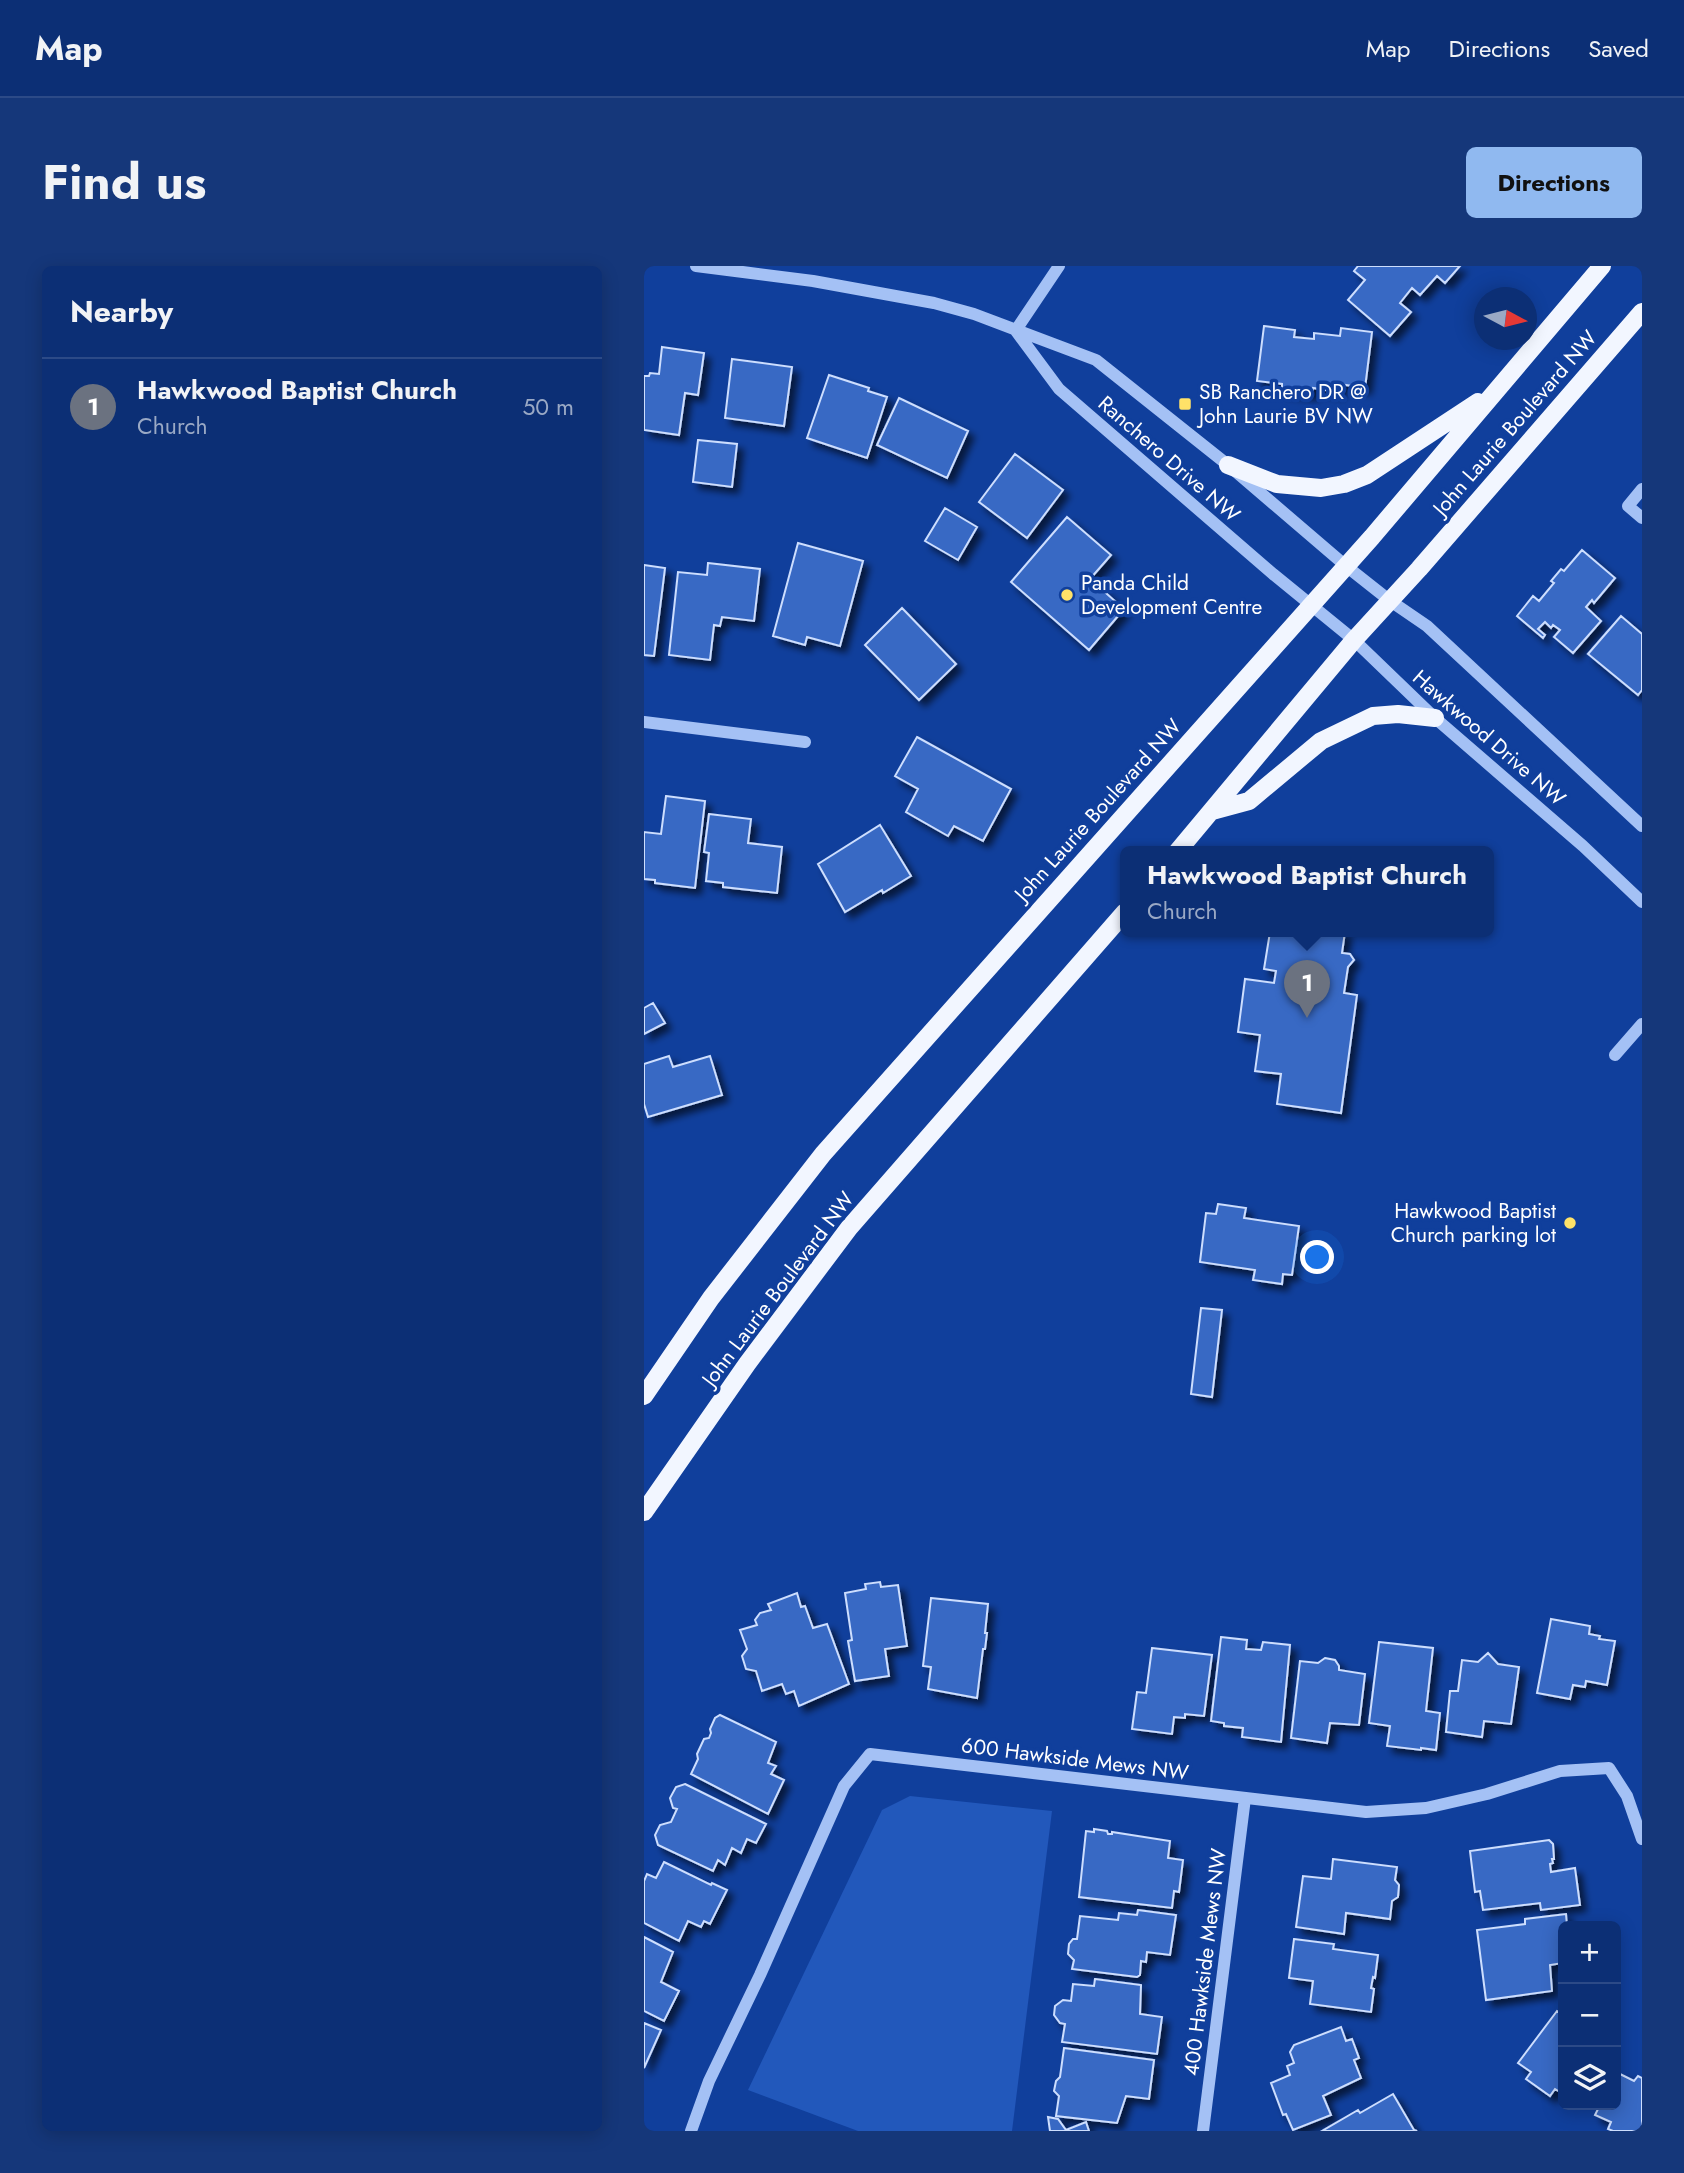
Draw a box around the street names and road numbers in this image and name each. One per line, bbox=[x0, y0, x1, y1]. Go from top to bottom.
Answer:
street label: John Laurie Boulevard NW bbox=[1424, 324, 1604, 524]
street label: Ranchero Drive NW bbox=[1091, 389, 1247, 529]
street label: Hawkwood Drive NW bbox=[1406, 663, 1572, 813]
street label: John Laurie Boulevard NW bbox=[1006, 712, 1188, 910]
street label: John Laurie Boulevard NW bbox=[693, 1185, 861, 1395]
street label: 600 Hawkside Mews NW bbox=[960, 1730, 1191, 1788]
street label: 400 Hawkside Mews NW bbox=[1176, 1846, 1234, 2077]

